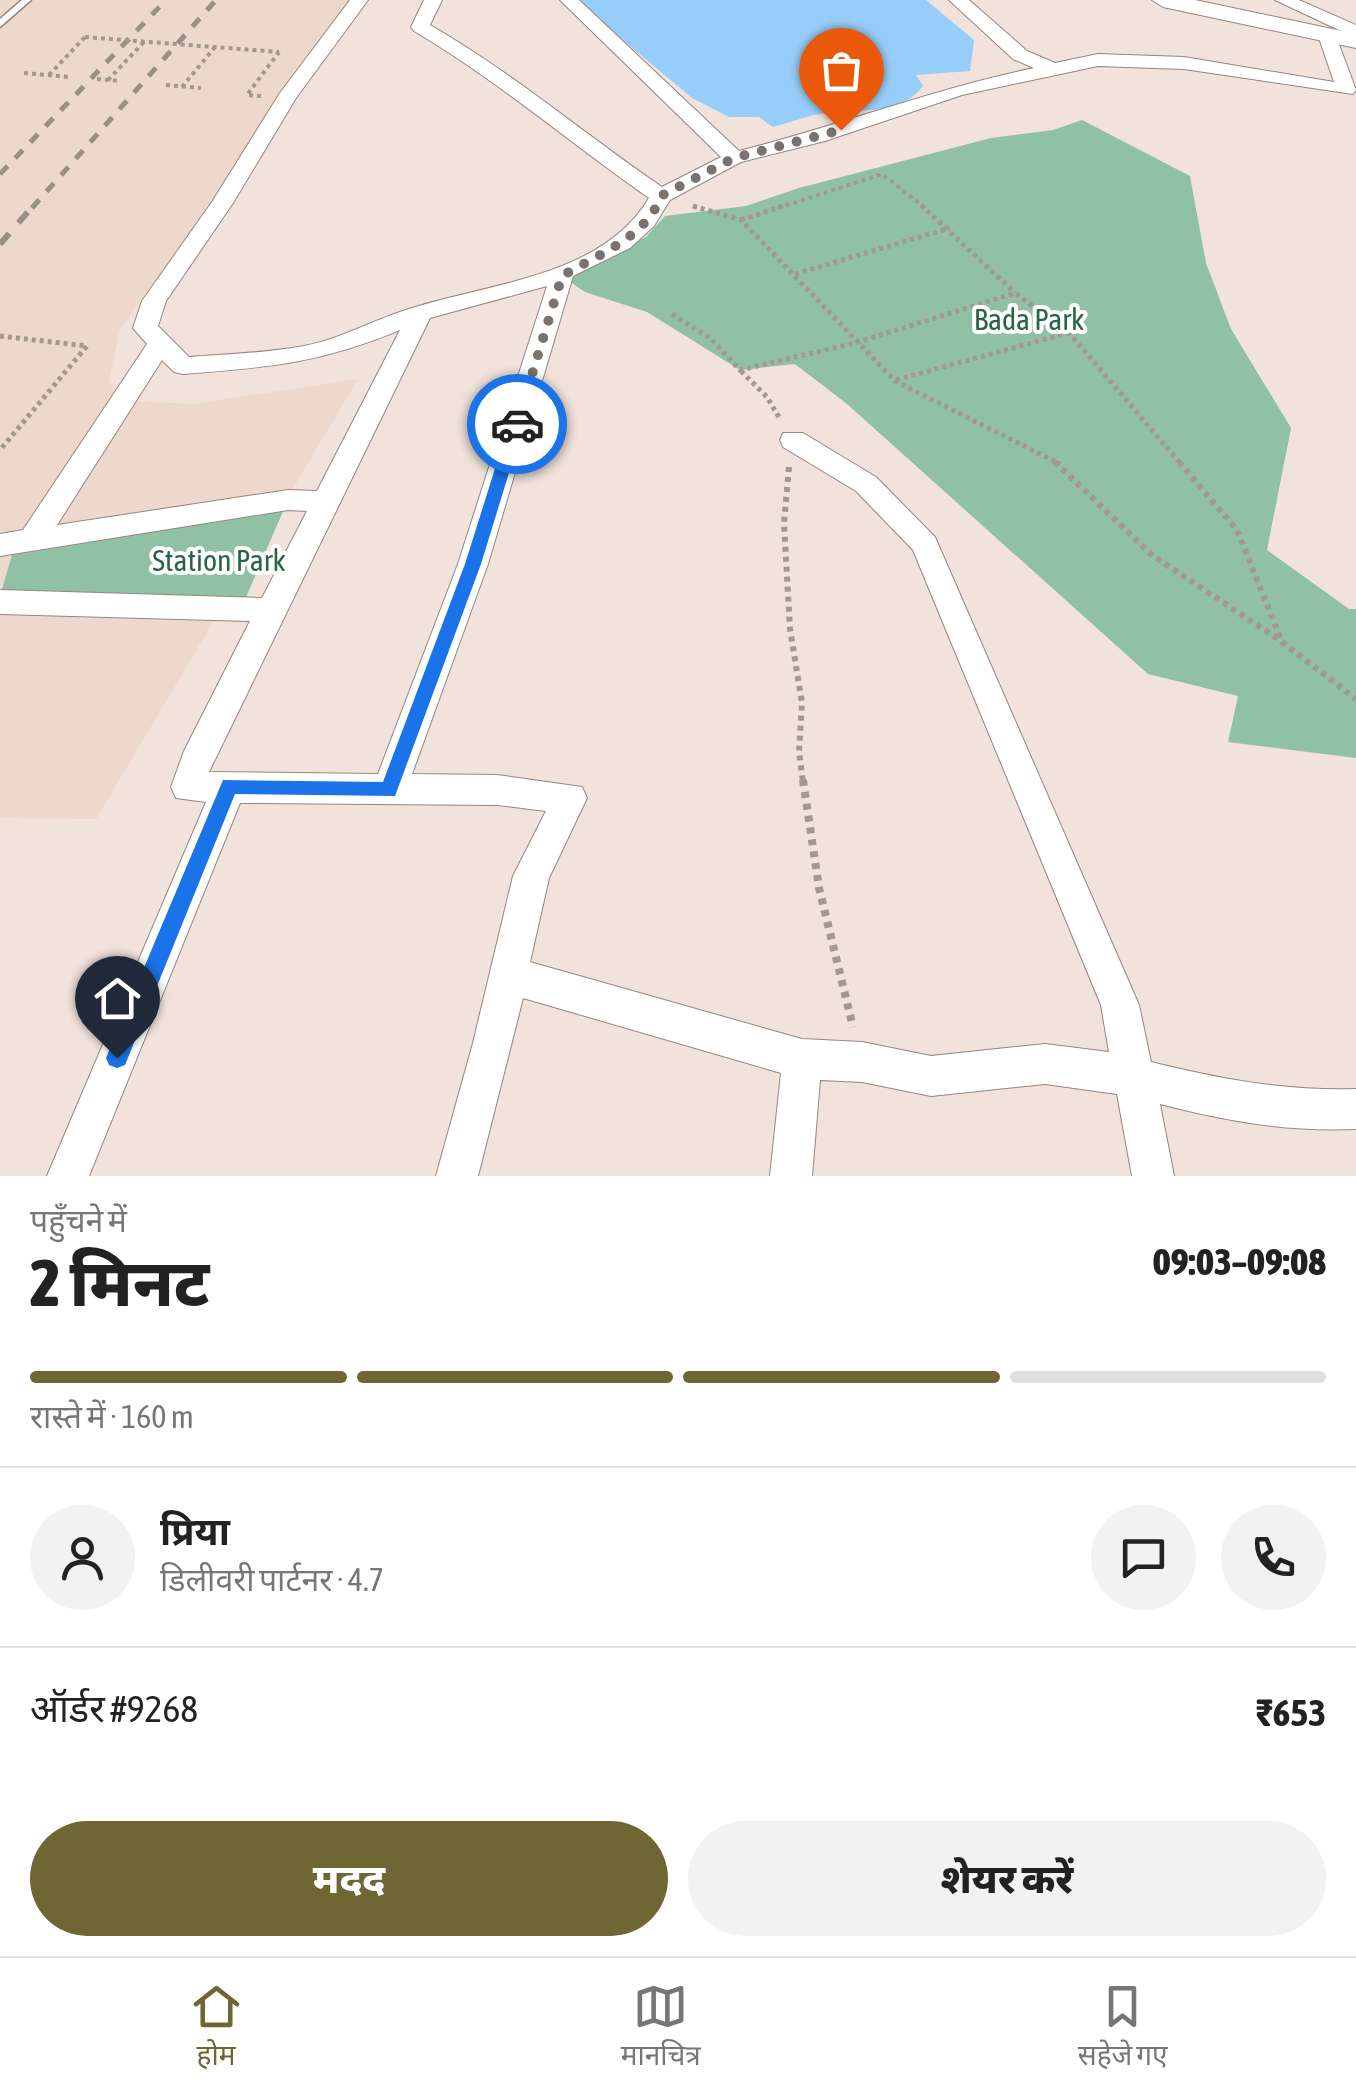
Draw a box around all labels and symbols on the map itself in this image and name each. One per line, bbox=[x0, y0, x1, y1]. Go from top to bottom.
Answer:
pin bbox=[799, 28, 884, 131]
park label: Bada Park bbox=[974, 302, 1084, 336]
courier bbox=[467, 374, 567, 474]
park label: Station Park bbox=[152, 543, 286, 577]
pin bbox=[75, 956, 160, 1059]

